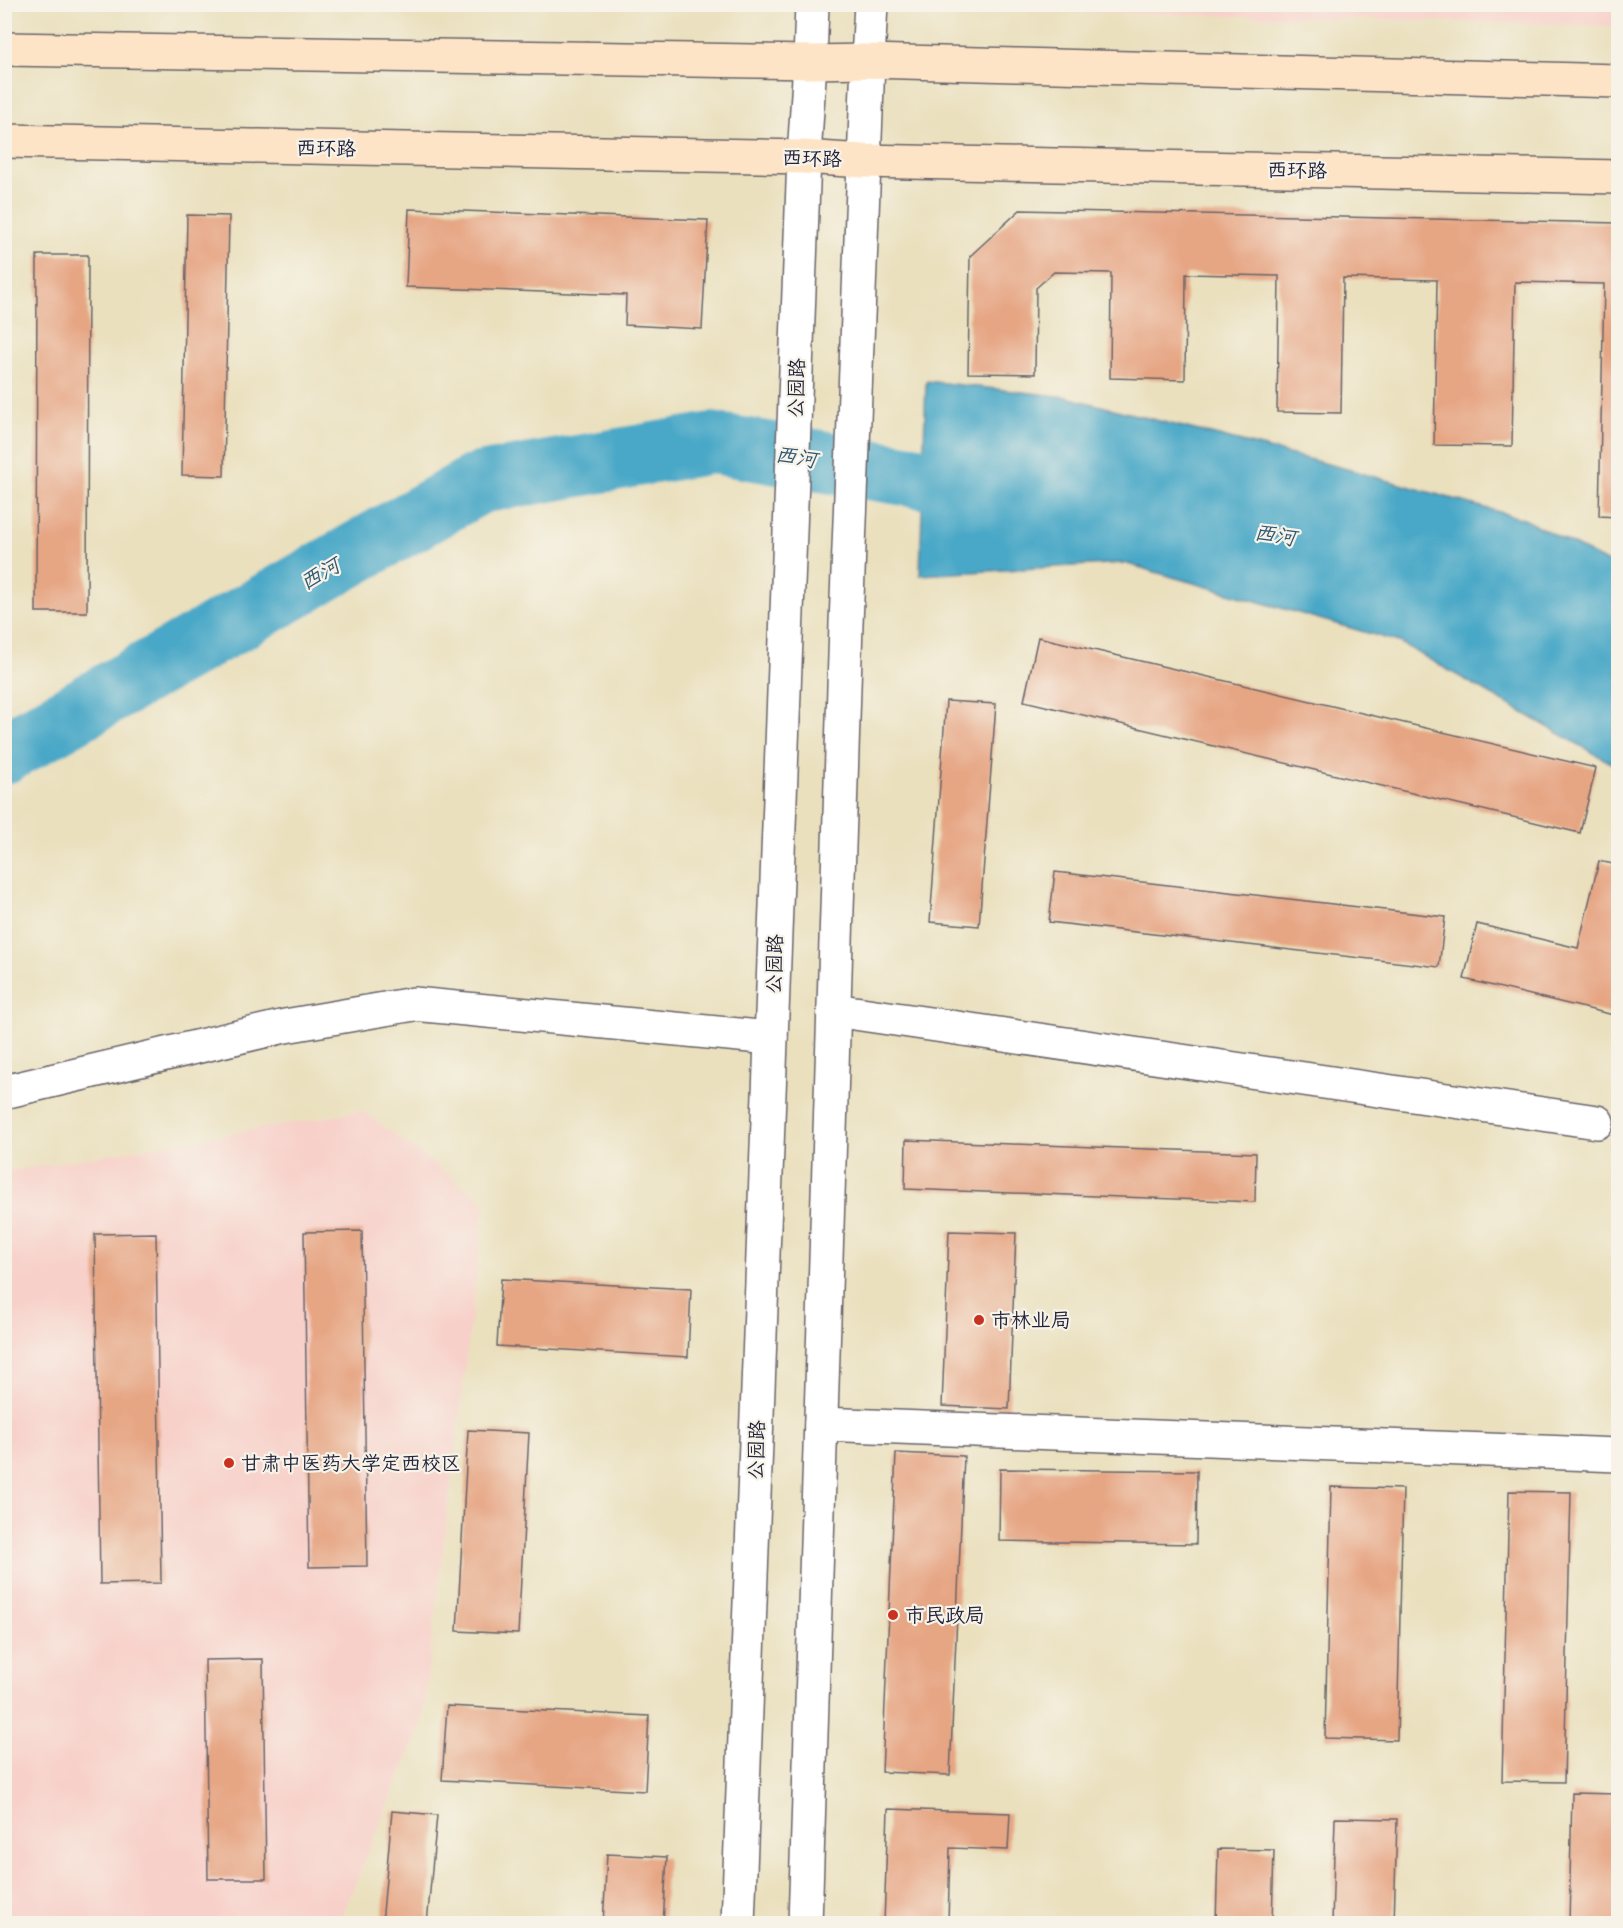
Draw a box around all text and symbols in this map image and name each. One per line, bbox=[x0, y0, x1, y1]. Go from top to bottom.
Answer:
street label: 西环路 bbox=[296, 135, 357, 164]
street label: 西环路 bbox=[781, 145, 843, 174]
street label: 西环路 bbox=[1267, 157, 1328, 186]
street label: 公园路 bbox=[783, 357, 812, 419]
water label: 西河 bbox=[773, 441, 822, 476]
water label: 西河 bbox=[1252, 519, 1301, 554]
water label: 西河 bbox=[295, 551, 348, 597]
street label: 公园路 bbox=[761, 933, 790, 995]
place label: 市林业局 bbox=[991, 1308, 1071, 1335]
marker: 市林业局 bbox=[972, 1313, 986, 1327]
street label: 公园路 bbox=[743, 1419, 772, 1481]
place label: 甘肃中医药大学定西校区 bbox=[241, 1451, 461, 1478]
marker: 甘肃中医药大学定西校区 bbox=[222, 1456, 236, 1470]
place label: 市民政局 bbox=[905, 1603, 985, 1630]
marker: 市民政局 bbox=[886, 1608, 900, 1622]

